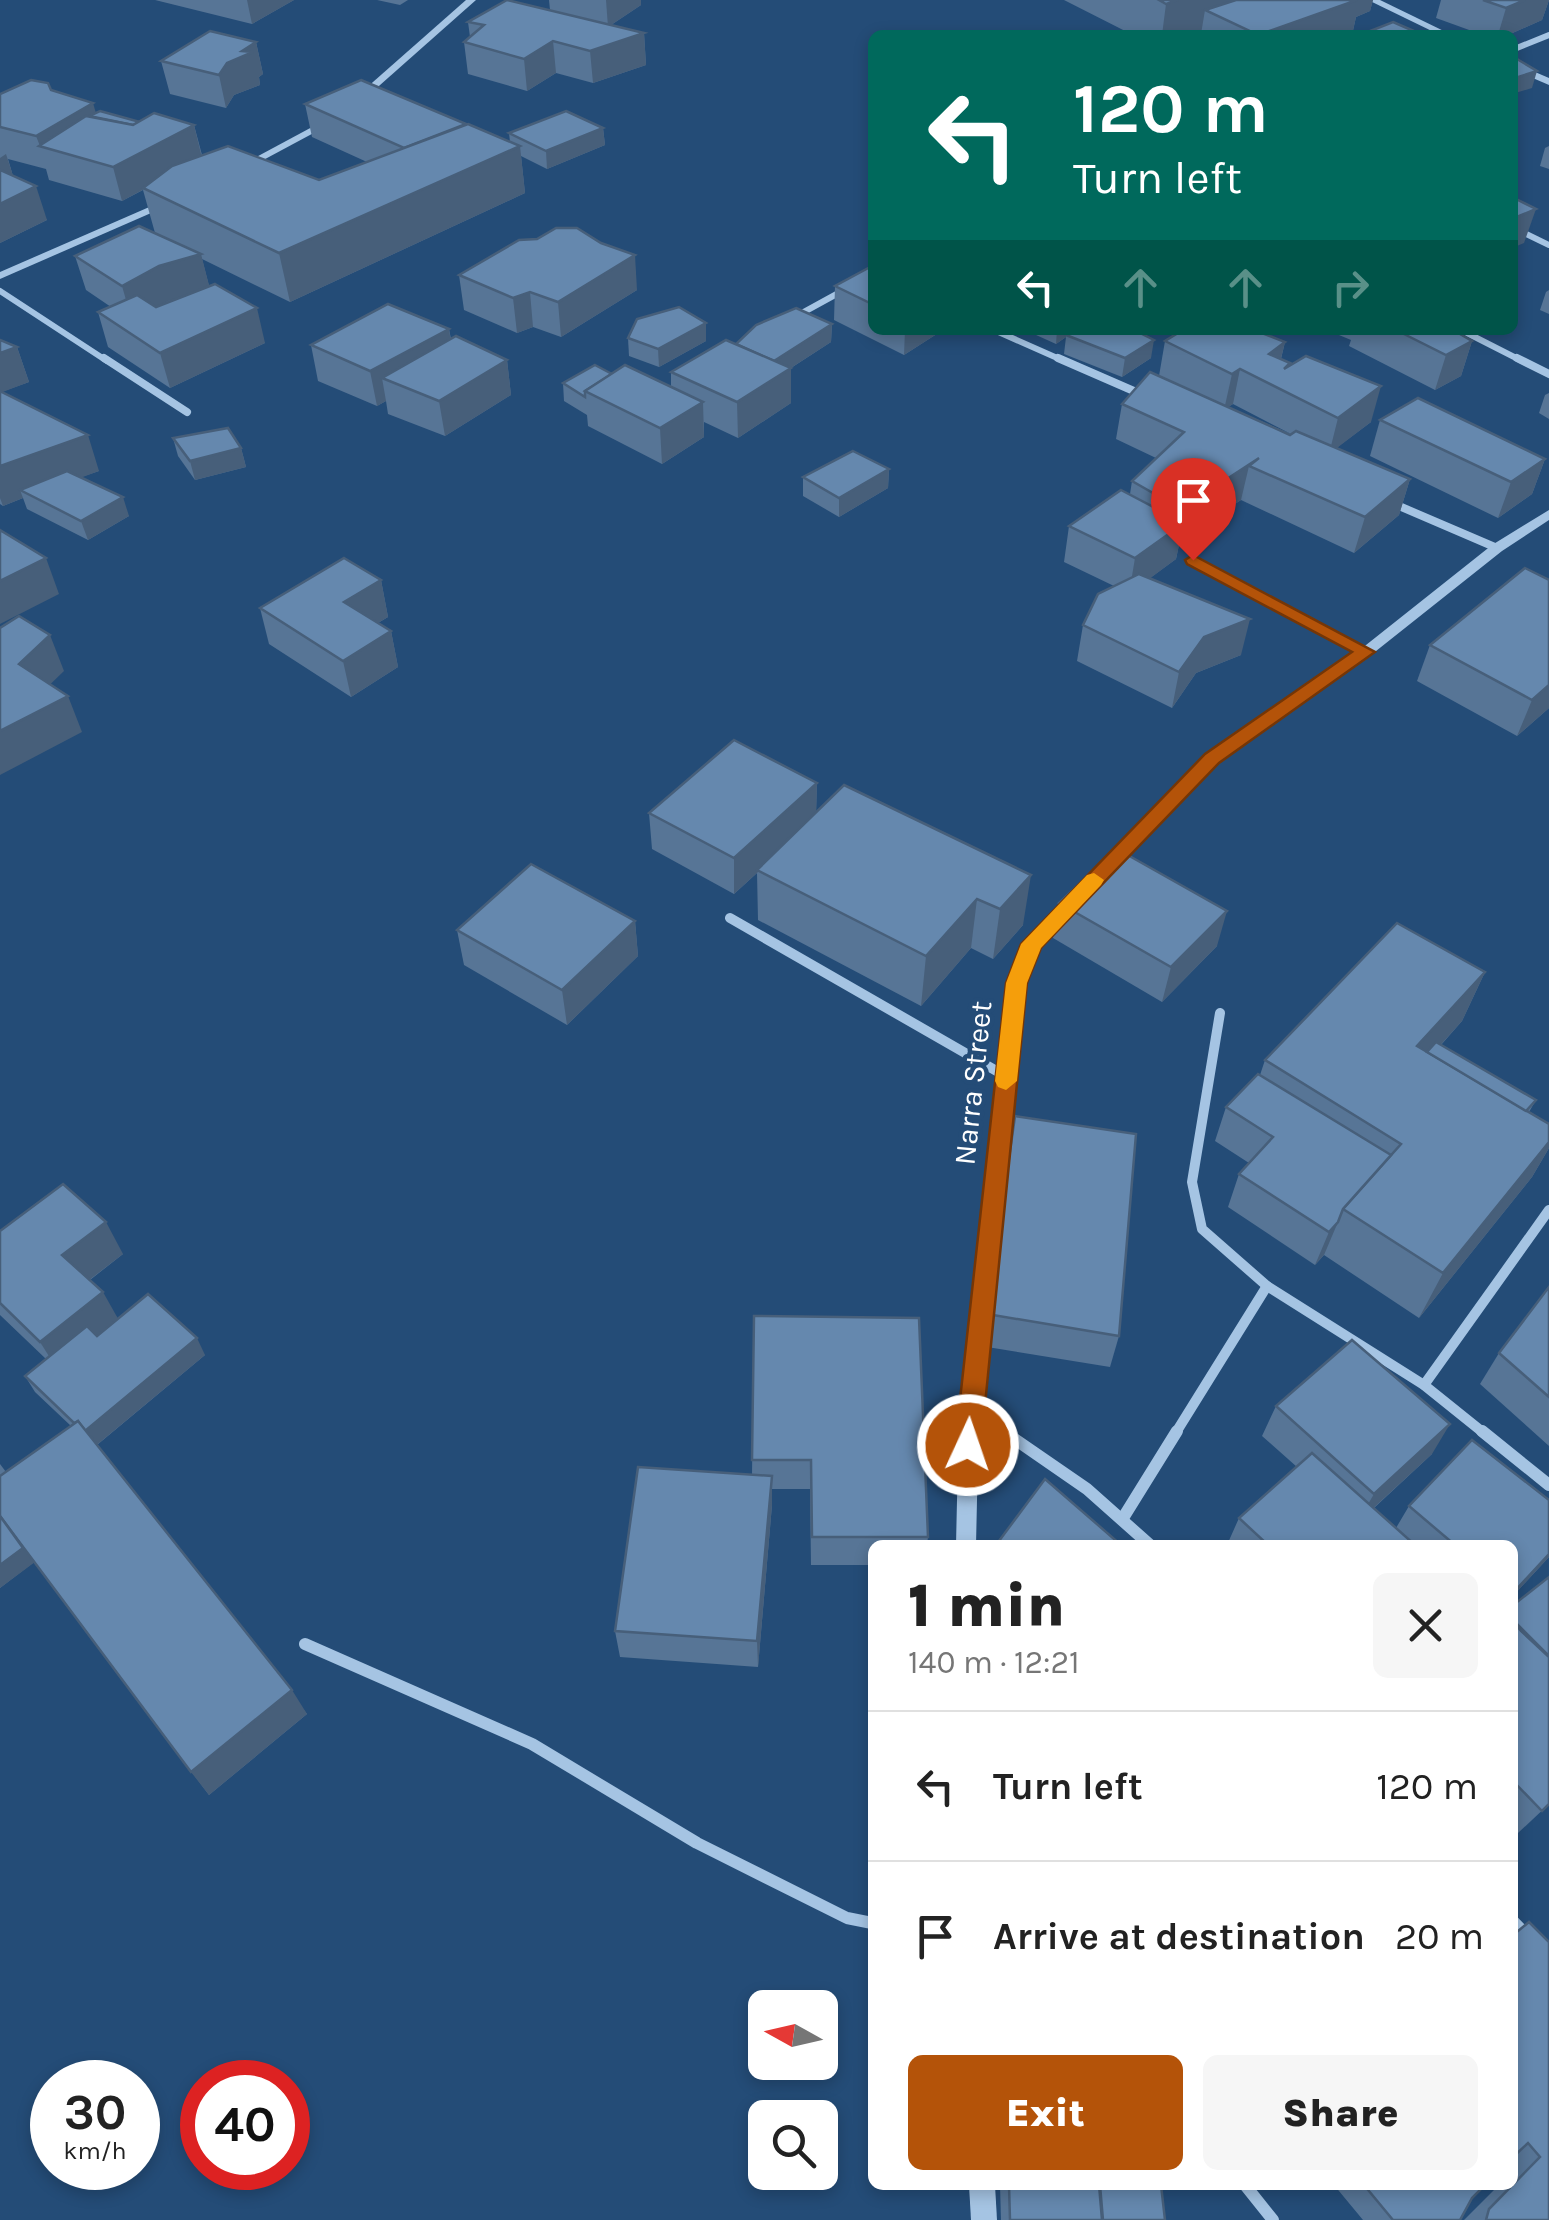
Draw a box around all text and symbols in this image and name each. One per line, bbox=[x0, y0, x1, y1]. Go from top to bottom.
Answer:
text: 120 m bbox=[1073, 68, 1269, 150]
icon: left bbox=[908, 70, 1038, 200]
text: Turn left bbox=[1073, 152, 1242, 204]
icon: left bbox=[1008, 260, 1063, 315]
icon: ahead bbox=[1113, 260, 1168, 315]
icon: ahead bbox=[1218, 260, 1273, 315]
icon: right bbox=[1323, 260, 1378, 315]
pin bbox=[1151, 458, 1236, 561]
icon: arrive bbox=[1166, 473, 1221, 528]
street label: Narra Street bbox=[946, 999, 1000, 1167]
position arrow bbox=[916, 1393, 1020, 1497]
text: 1 min bbox=[908, 1571, 1065, 1641]
button: close bbox=[1373, 1573, 1478, 1678]
text: 140 m · 12:21 bbox=[908, 1644, 1080, 1681]
icon: left bbox=[908, 1759, 963, 1814]
text: Turn left bbox=[993, 1764, 1143, 1809]
text: 120 m bbox=[1376, 1764, 1478, 1809]
icon: arrive bbox=[908, 1909, 963, 1964]
text: Arrive at destination bbox=[993, 1914, 1365, 1959]
text: 20 m bbox=[1395, 1914, 1484, 1959]
north arrow bbox=[748, 1990, 838, 2080]
map controls bbox=[748, 1990, 838, 2190]
button: Exit bbox=[908, 2055, 1183, 2170]
button: Share bbox=[1203, 2055, 1478, 2170]
speed limit sign: 40 bbox=[180, 2060, 310, 2190]
text: 30 bbox=[64, 2083, 126, 2142]
button: search bbox=[748, 2100, 838, 2190]
text: km/h bbox=[63, 2136, 127, 2165]

